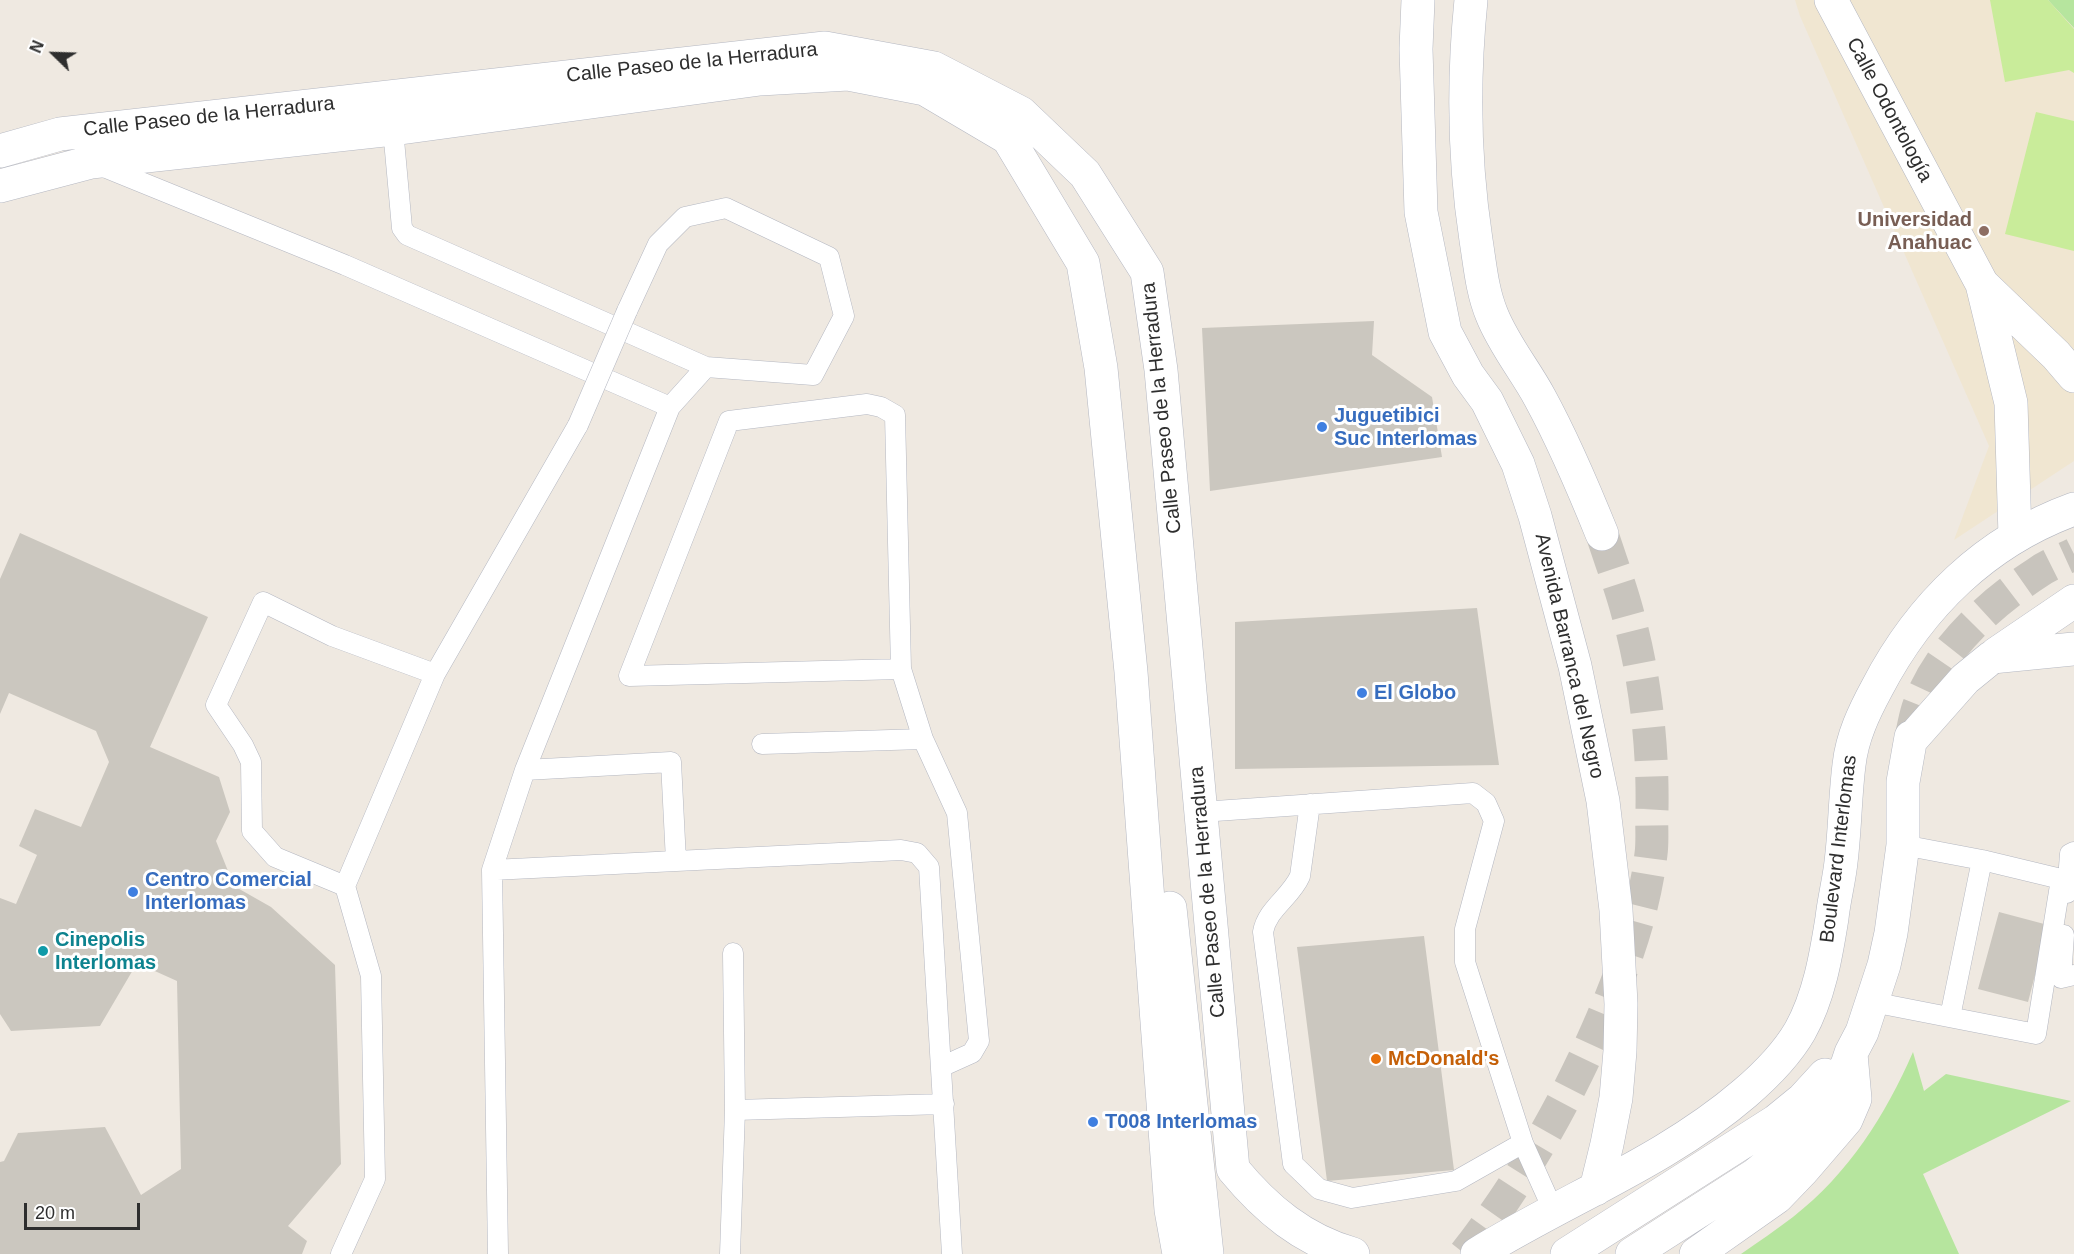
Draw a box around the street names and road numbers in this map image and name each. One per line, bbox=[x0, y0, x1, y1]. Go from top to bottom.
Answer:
street label: Calle Odontología bbox=[1841, 34, 1937, 186]
street label: Calle Paseo de la Herradura bbox=[565, 38, 819, 88]
street label: Calle Paseo de la Herradura bbox=[82, 92, 336, 142]
street label: Calle Paseo de la Herradura bbox=[1137, 281, 1187, 535]
street label: Avenida Barranca del Negro bbox=[1529, 531, 1609, 781]
street label: Boulevard Interlomas bbox=[1816, 754, 1862, 944]
street label: Calle Paseo de la Herradura bbox=[1185, 765, 1231, 1019]

